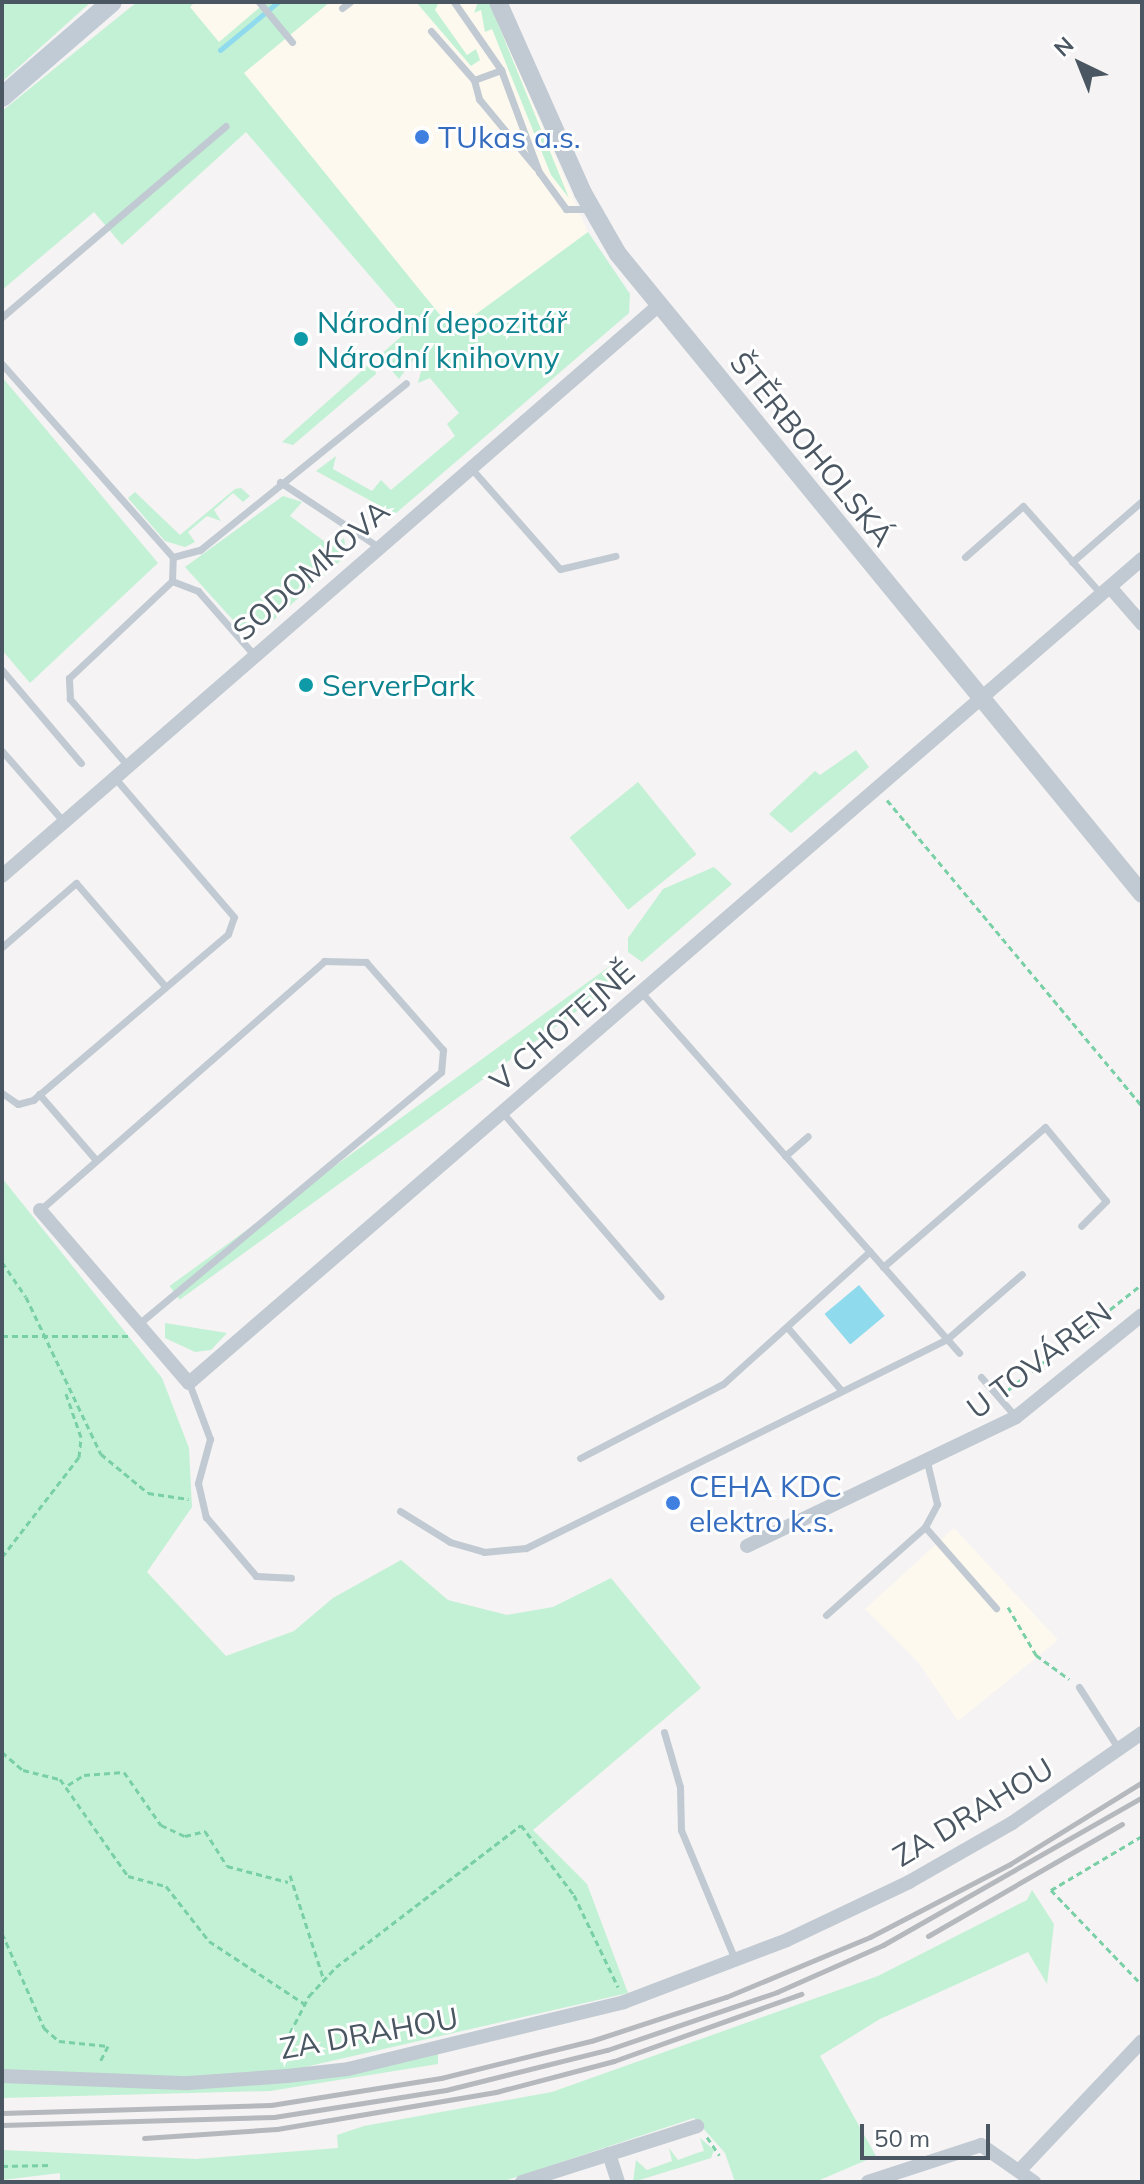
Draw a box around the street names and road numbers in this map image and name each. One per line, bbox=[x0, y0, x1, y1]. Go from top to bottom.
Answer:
street label: ŠTĚRBOHOLSKÁ bbox=[723, 345, 901, 553]
street label: SODOMKOVA bbox=[225, 492, 397, 648]
street label: V CHOTEJNĚ bbox=[482, 953, 642, 1099]
street label: U TOVÁREN bbox=[960, 1294, 1118, 1426]
street label: ZA DRAHOU bbox=[886, 1750, 1060, 1874]
street label: ZA DRAHOU bbox=[277, 2000, 461, 2066]

